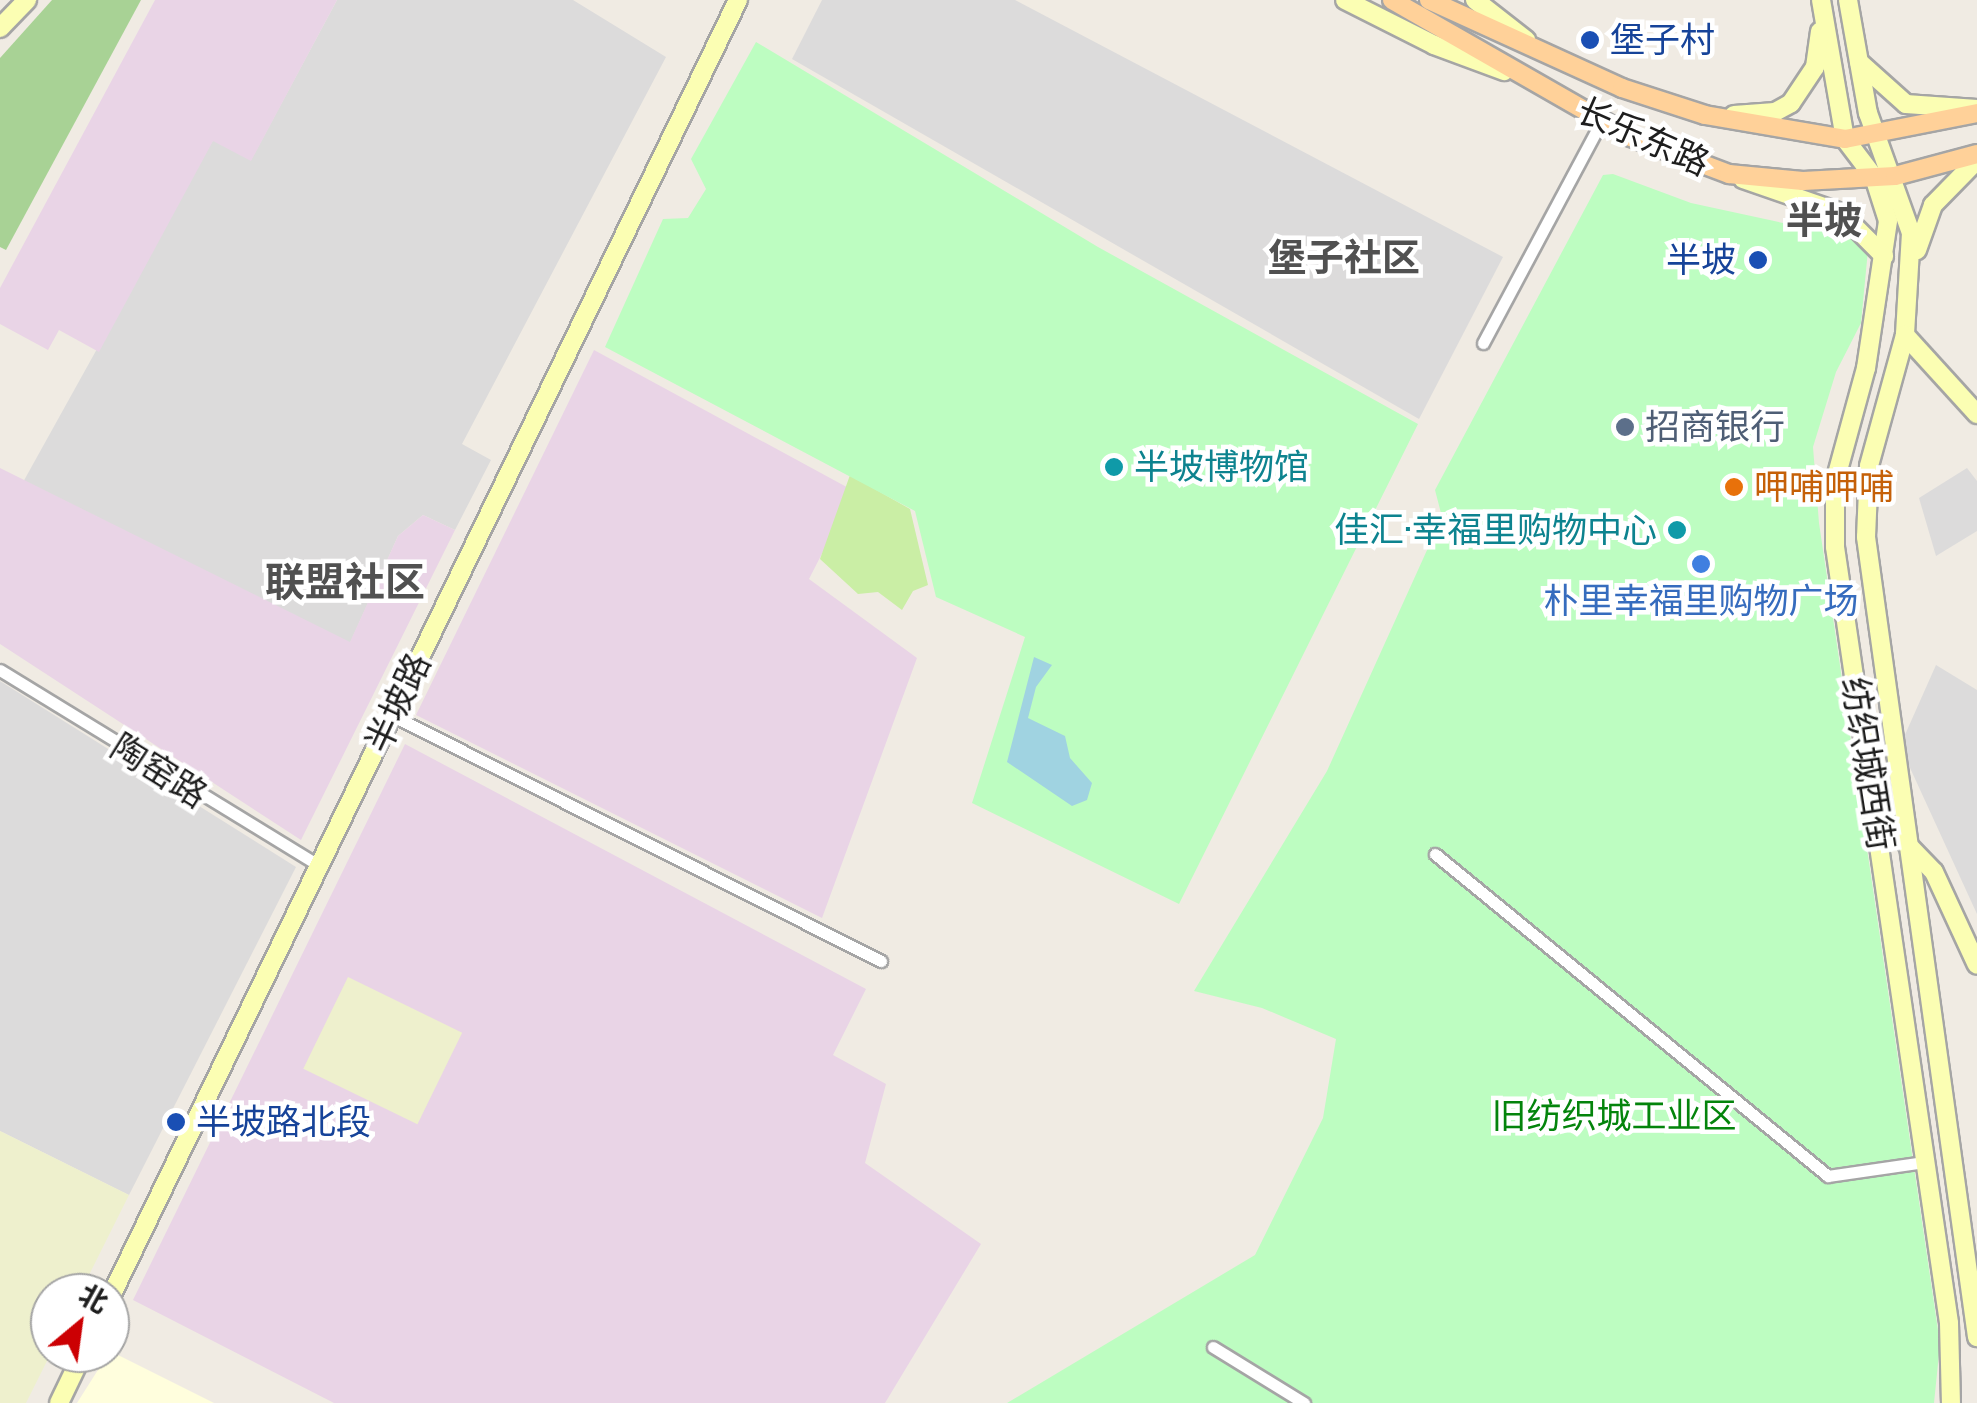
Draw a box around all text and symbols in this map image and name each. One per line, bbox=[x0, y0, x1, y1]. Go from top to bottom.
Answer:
place label: 堡子村 bbox=[1610, 19, 1715, 61]
marker: 堡子村 bbox=[1579, 29, 1601, 51]
street label: 长乐东路 bbox=[1571, 89, 1715, 185]
district label: 半坡 bbox=[1786, 198, 1862, 244]
district label: 堡子社区 bbox=[1268, 235, 1420, 281]
place label: 半坡 bbox=[1666, 239, 1736, 281]
marker: 半坡 bbox=[1745, 247, 1771, 273]
place label: 招商银行 bbox=[1645, 406, 1785, 448]
marker: 招商银行 bbox=[1614, 416, 1636, 438]
place label: 半坡博物馆 bbox=[1134, 446, 1309, 488]
marker: 半坡博物馆 bbox=[1103, 456, 1125, 478]
place label: 呷哺呷哺 bbox=[1754, 466, 1894, 508]
marker: 呷哺呷哺 bbox=[1723, 476, 1745, 498]
place label: 佳汇·幸福里购物中心 bbox=[1334, 509, 1657, 551]
marker: 佳汇·幸福里购物中心 bbox=[1666, 519, 1688, 541]
marker: 朴里幸福里购物广场 bbox=[1690, 553, 1712, 575]
district label: 联盟社区 bbox=[265, 558, 425, 606]
place label: 朴里幸福里购物广场 bbox=[1544, 580, 1858, 622]
street label: 半坡路 bbox=[357, 647, 439, 759]
street label: 纺织城西街 bbox=[1834, 674, 1902, 854]
street label: 陶窑路 bbox=[103, 725, 215, 817]
park label: 旧纺织城工业区 bbox=[1492, 1095, 1736, 1137]
place label: 半坡路北段 bbox=[196, 1101, 371, 1143]
marker: 半坡路北段 bbox=[165, 1111, 187, 1133]
north arrow bbox=[30, 1273, 130, 1373]
text: 北 bbox=[74, 1277, 114, 1319]

